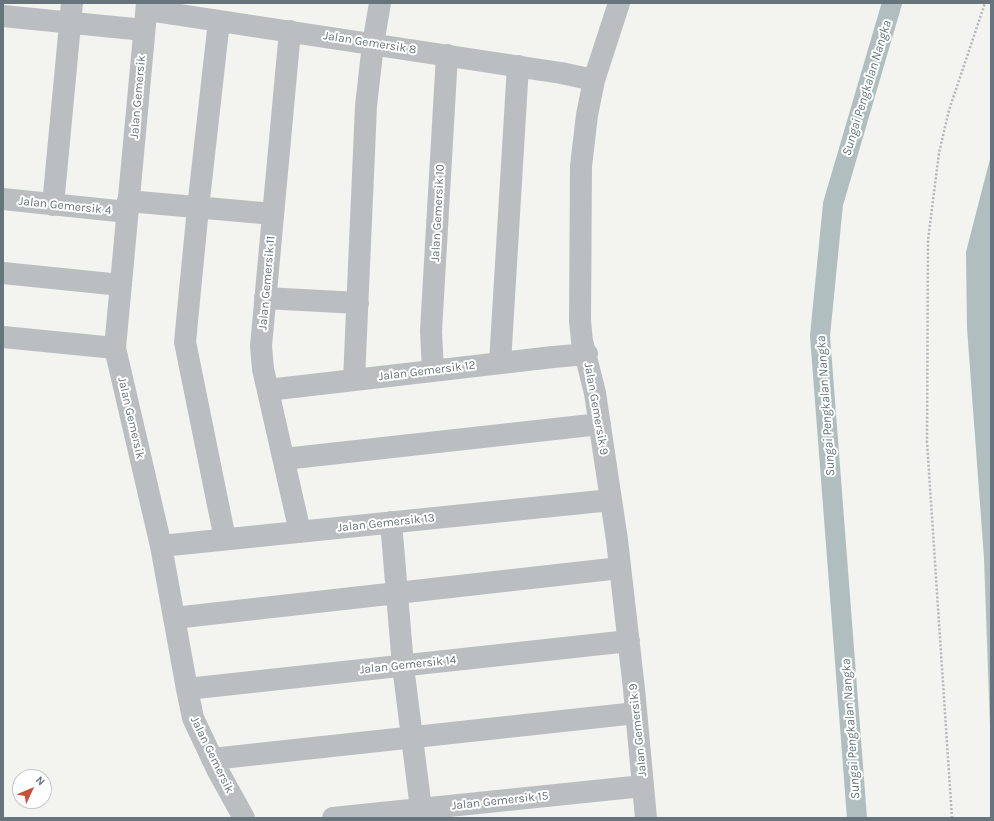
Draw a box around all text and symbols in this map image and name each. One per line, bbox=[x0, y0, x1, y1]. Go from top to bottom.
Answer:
water label: Sungai Pengkalan Nangka bbox=[839, 18, 895, 158]
street label: Jalan Gemersik 8 bbox=[322, 29, 418, 57]
street label: Jalan Gemersik bbox=[127, 55, 149, 139]
street label: Jalan Gemersik 10 bbox=[428, 164, 448, 262]
street label: Jalan Gemersik 4 bbox=[18, 194, 112, 218]
street label: Jalan Gemersik 11 bbox=[256, 235, 278, 331]
water label: Sungai Pengkalan Nangka bbox=[813, 335, 839, 477]
street label: Jalan Gemersik 12 bbox=[378, 358, 476, 384]
street label: Jalan Gemersik 9 bbox=[581, 362, 611, 456]
street label: Jalan Gemersik bbox=[115, 376, 147, 460]
street label: Jalan Gemersik 13 bbox=[337, 511, 435, 535]
street label: Jalan Gemersik 14 bbox=[359, 653, 457, 677]
water label: Sungai Pengkalan Nangka bbox=[838, 658, 864, 800]
street label: Jalan Gemersik 9 bbox=[626, 683, 650, 777]
street label: Jalan Gemersik bbox=[187, 714, 237, 796]
north arrow bbox=[12, 769, 52, 809]
text: N bbox=[33, 774, 48, 788]
street label: Jalan Gemersik 15 bbox=[451, 789, 549, 813]

